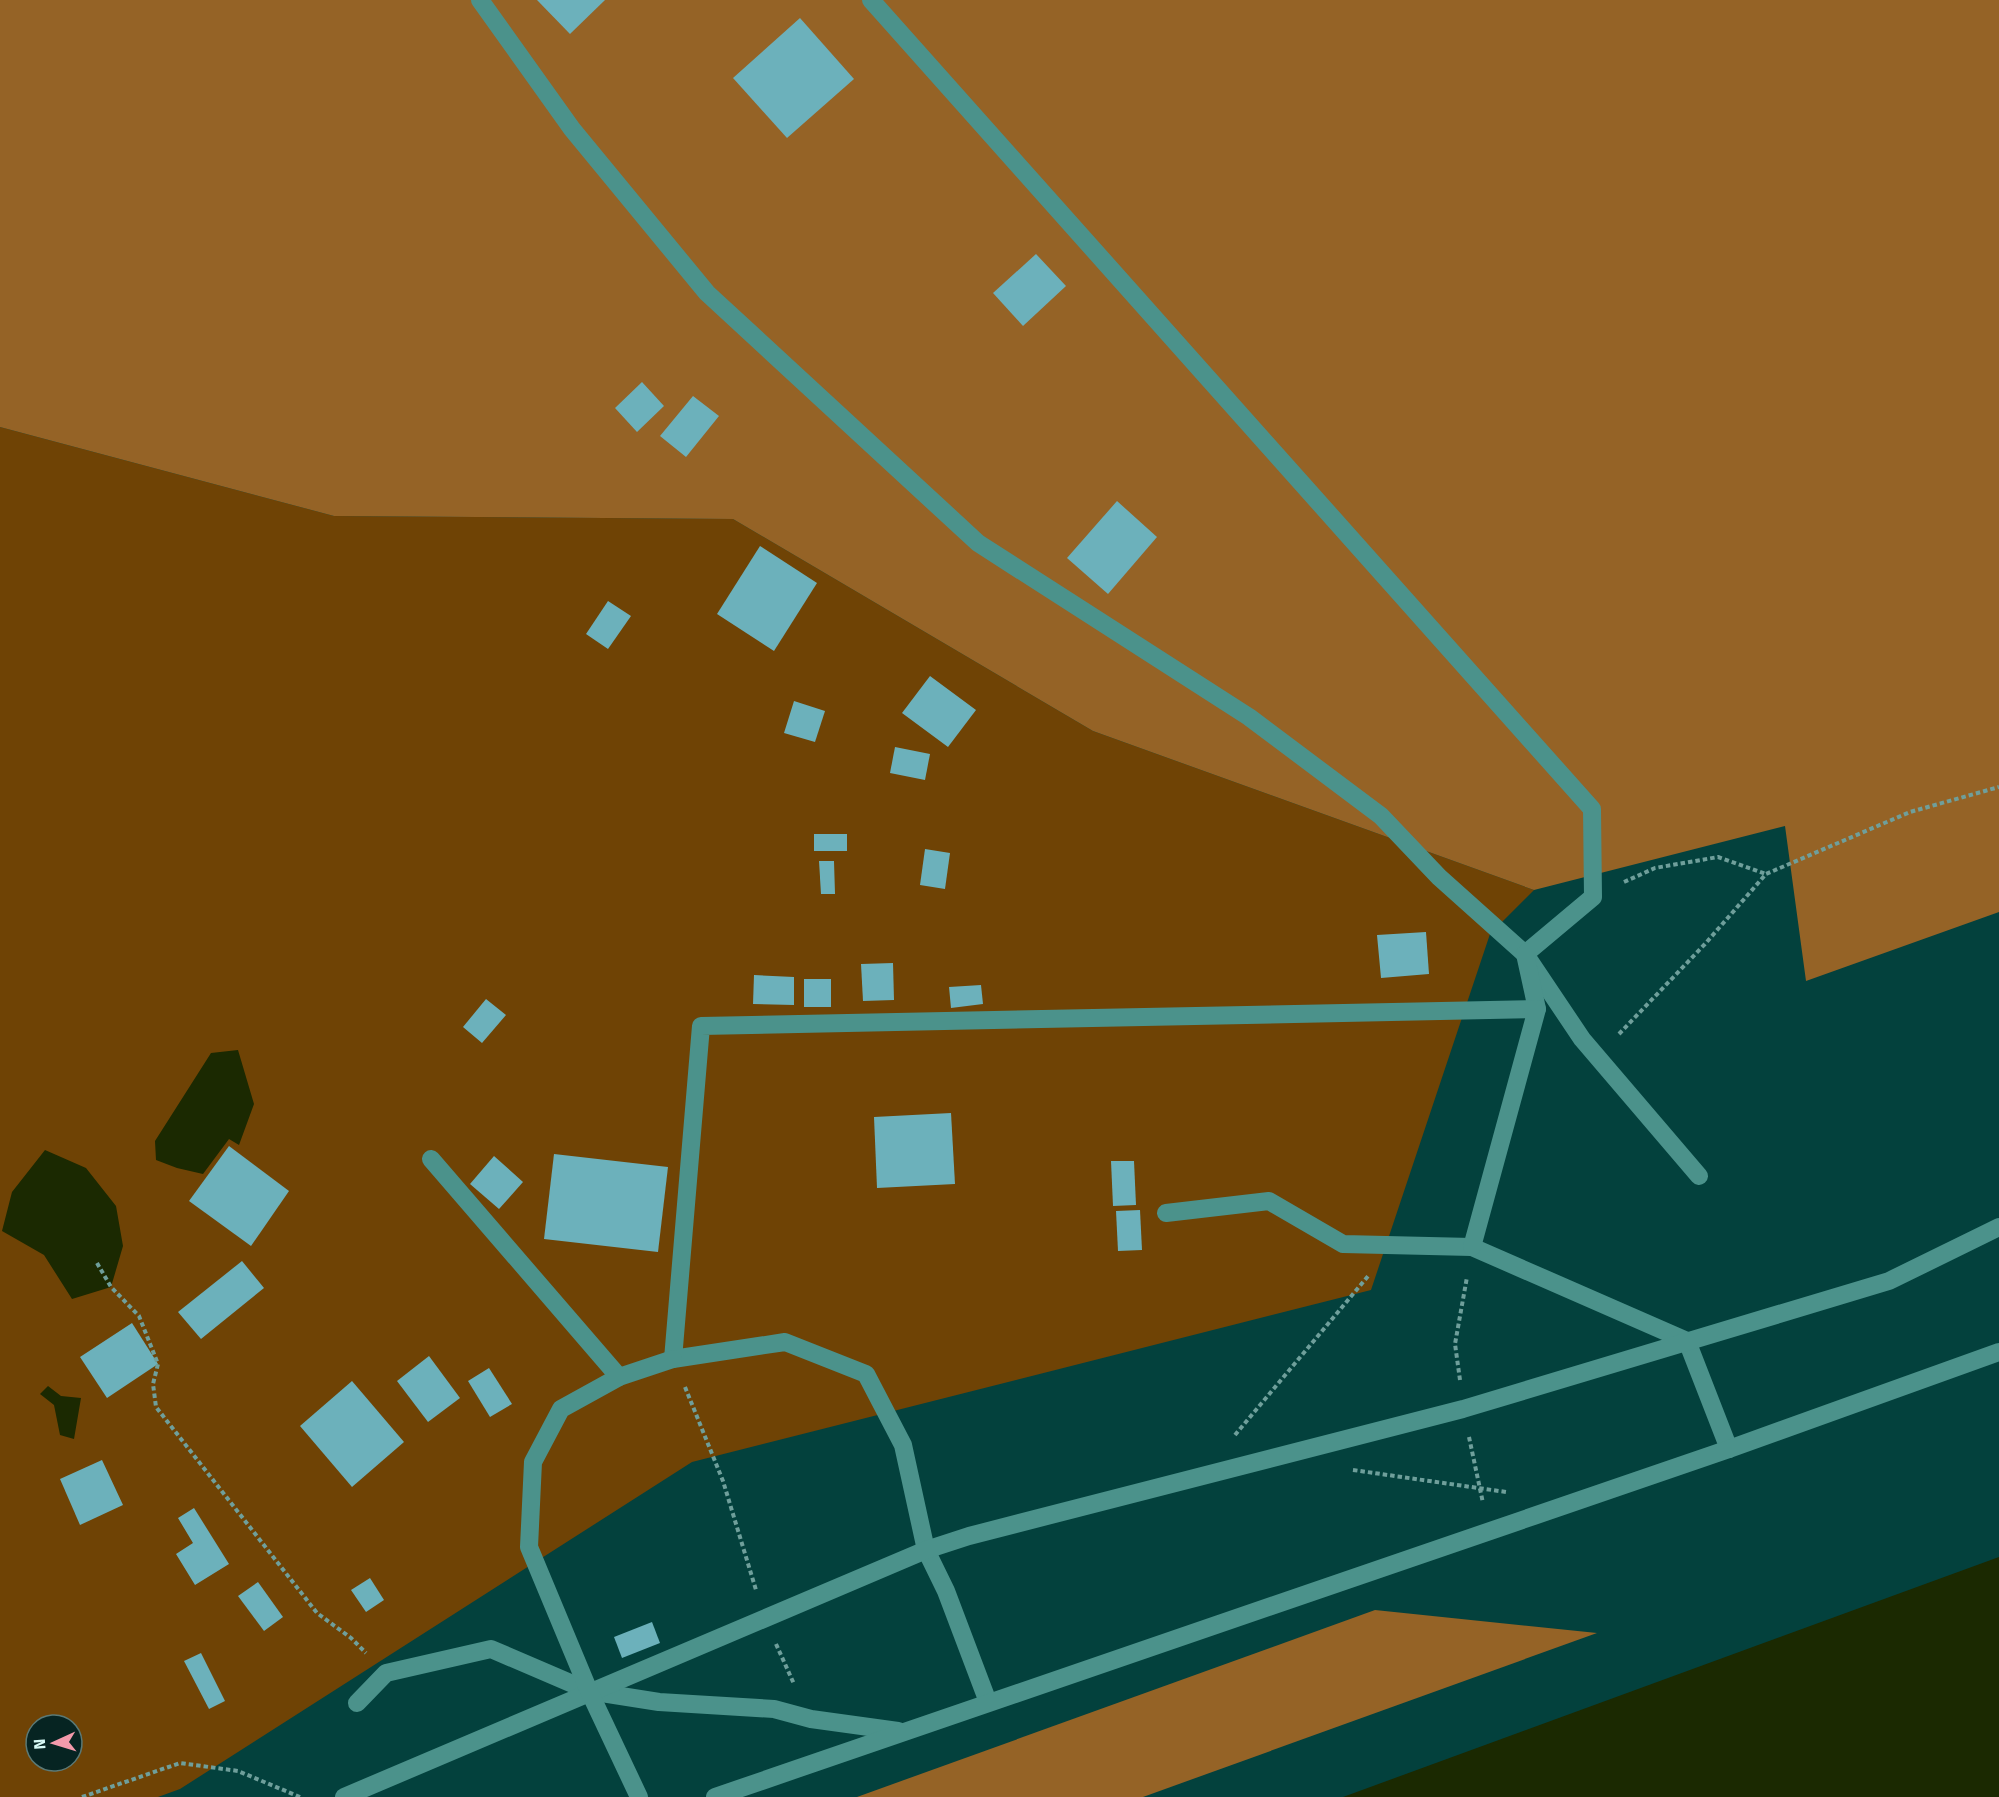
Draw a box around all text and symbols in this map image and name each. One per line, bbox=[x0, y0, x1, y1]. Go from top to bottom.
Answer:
north arrow bbox=[24, 1713, 84, 1773]
text: N bbox=[30, 1738, 49, 1750]

